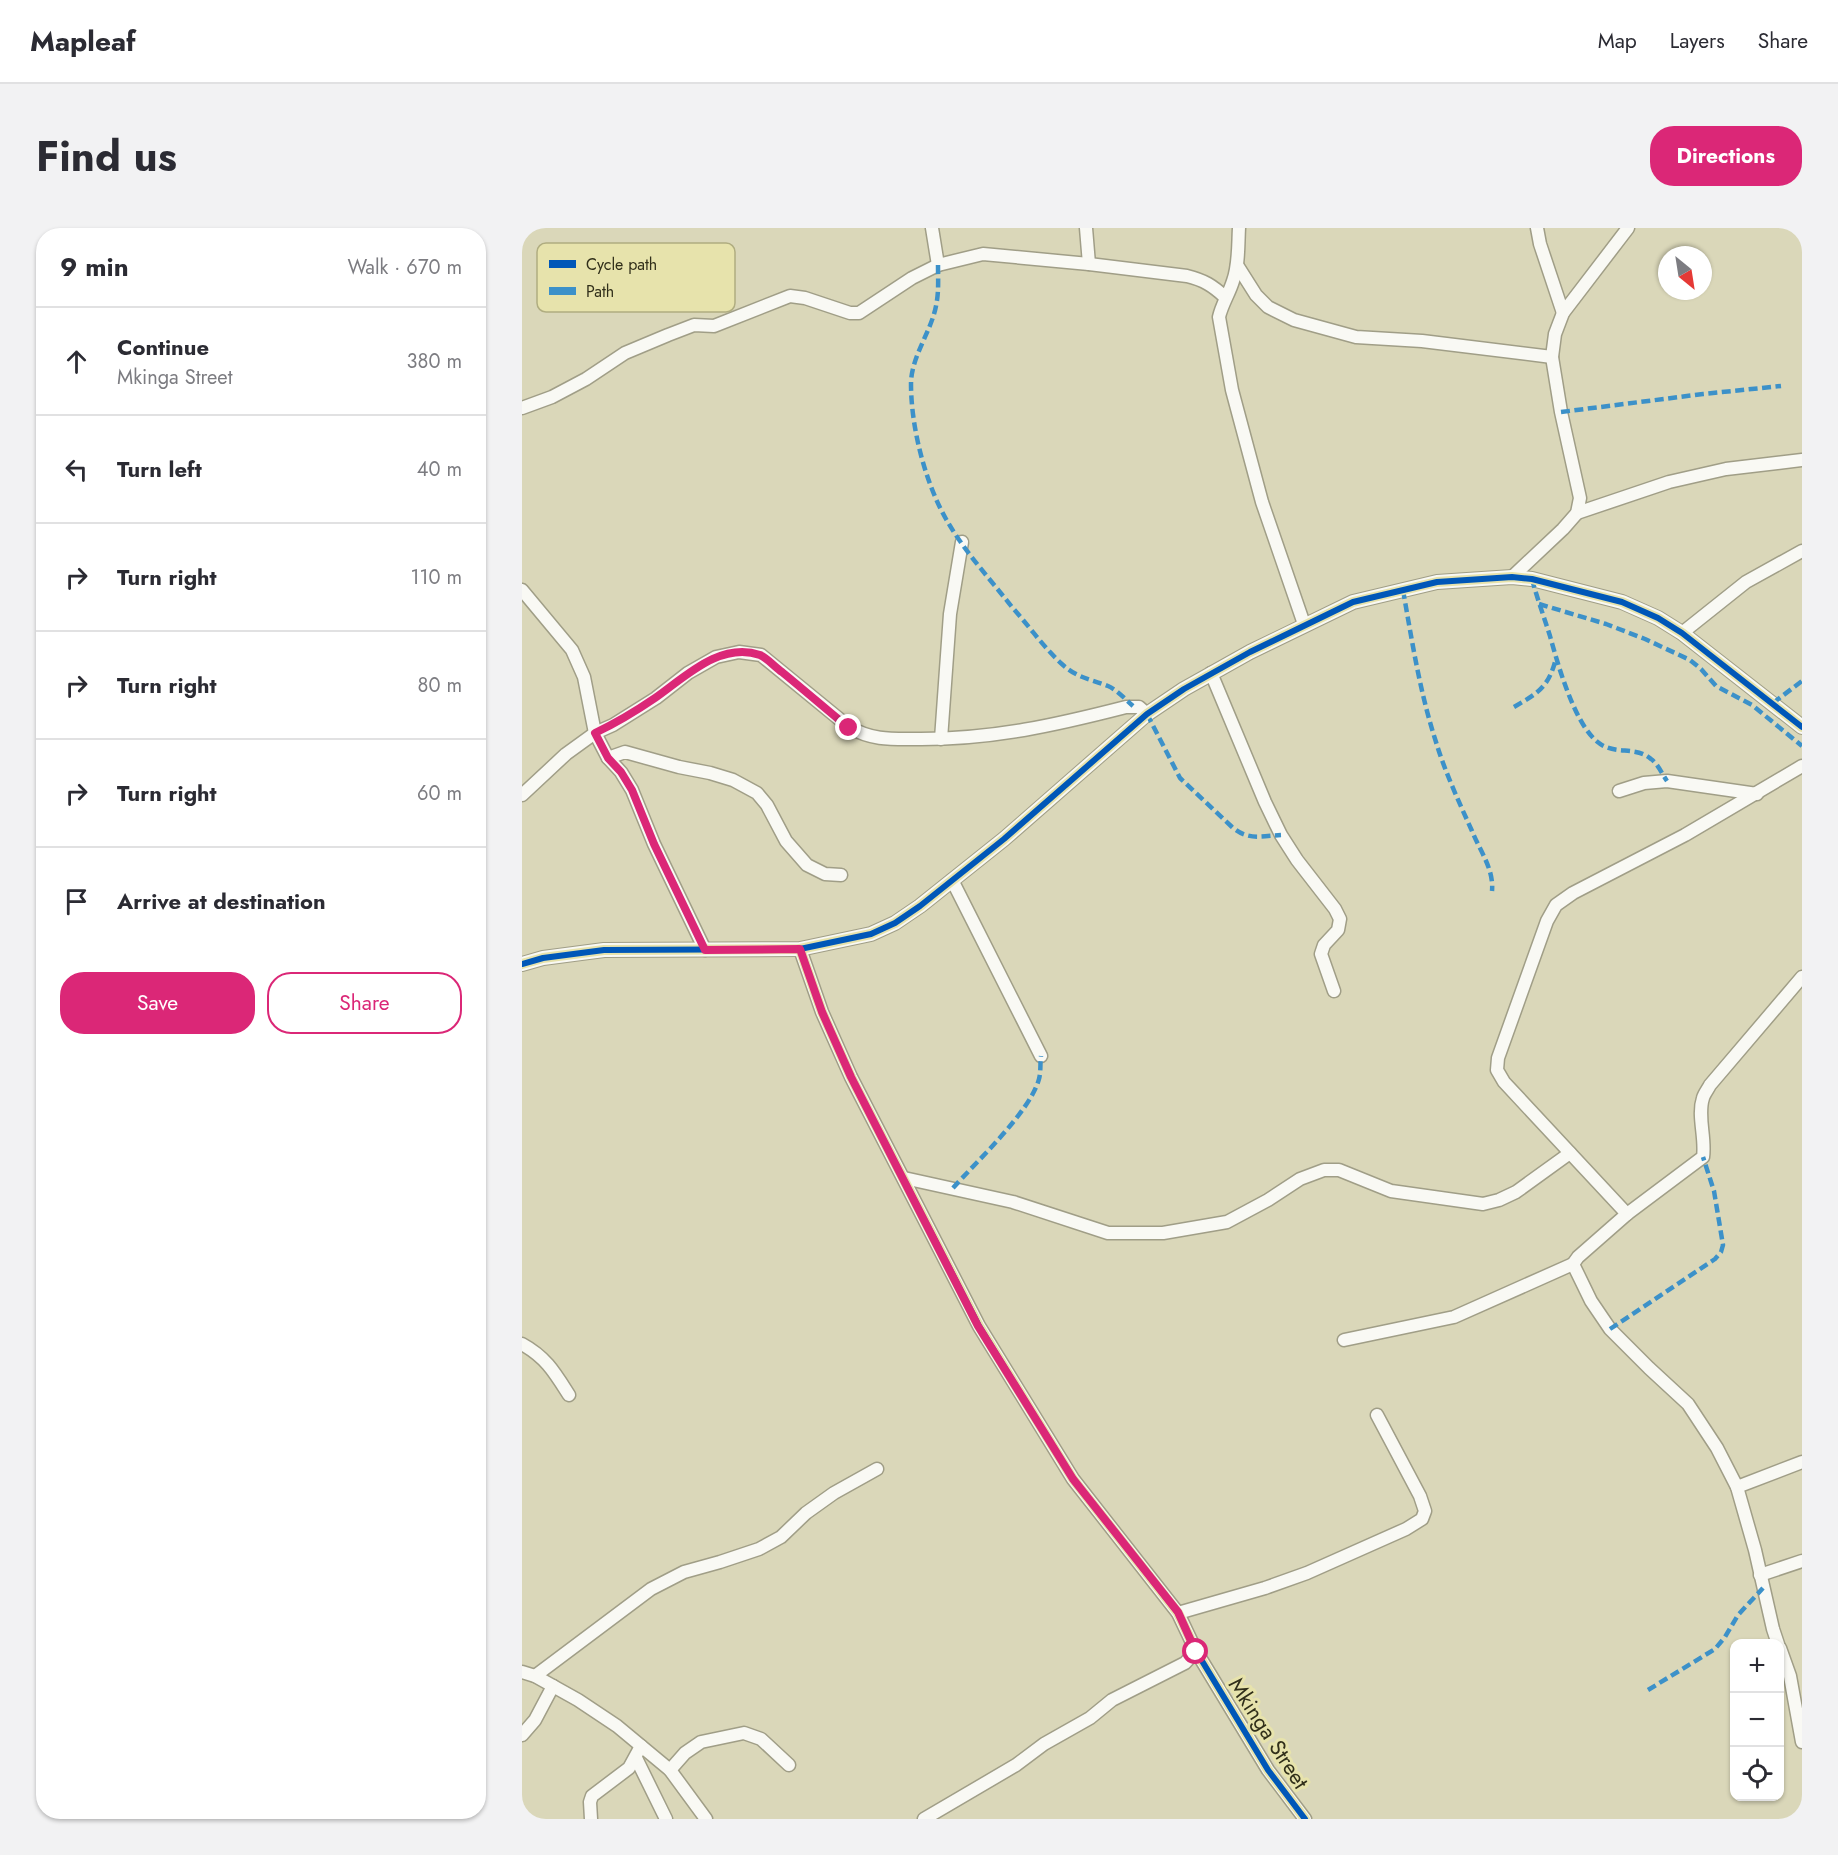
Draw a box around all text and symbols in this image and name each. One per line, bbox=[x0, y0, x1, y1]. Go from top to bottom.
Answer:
text: Mapleaf bbox=[30, 21, 136, 62]
text: Map bbox=[1598, 26, 1637, 56]
text: Layers bbox=[1670, 26, 1725, 56]
text: Share bbox=[1758, 26, 1808, 56]
text: Find us bbox=[36, 126, 177, 187]
button: Directions bbox=[1650, 126, 1802, 186]
legend bbox=[537, 243, 735, 312]
north arrow bbox=[1658, 246, 1712, 300]
text: 9 min bbox=[60, 248, 129, 286]
text: Walk · 670 m bbox=[348, 253, 462, 282]
text: Cycle path bbox=[586, 253, 657, 276]
text: Path bbox=[586, 280, 614, 303]
text: Continue bbox=[117, 331, 209, 363]
icon: ahead bbox=[60, 345, 93, 378]
text: 380 m bbox=[407, 347, 462, 376]
text: Mkinga Street bbox=[117, 363, 232, 392]
icon: left bbox=[60, 453, 93, 486]
text: Turn left bbox=[117, 453, 202, 485]
text: 40 m bbox=[417, 455, 462, 484]
icon: right bbox=[60, 561, 93, 594]
text: Turn right bbox=[117, 561, 217, 593]
text: 110 m bbox=[410, 563, 462, 592]
icon: right bbox=[60, 669, 93, 702]
text: Turn right bbox=[117, 669, 217, 701]
text: 80 m bbox=[417, 671, 462, 700]
route end bbox=[835, 714, 861, 740]
icon: right bbox=[60, 777, 93, 810]
text: Turn right bbox=[117, 777, 217, 809]
text: 60 m bbox=[417, 779, 462, 808]
icon: arrive bbox=[60, 885, 93, 918]
text: Arrive at destination bbox=[117, 885, 326, 917]
button: Save bbox=[60, 972, 255, 1034]
button: Share bbox=[267, 972, 462, 1034]
route start bbox=[1182, 1638, 1208, 1664]
map controls bbox=[1730, 1639, 1784, 1801]
button: + bbox=[1730, 1639, 1784, 1693]
street label: Mkinga Street bbox=[1221, 1671, 1317, 1796]
button: − bbox=[1730, 1693, 1784, 1747]
button: locate bbox=[1730, 1747, 1784, 1801]

